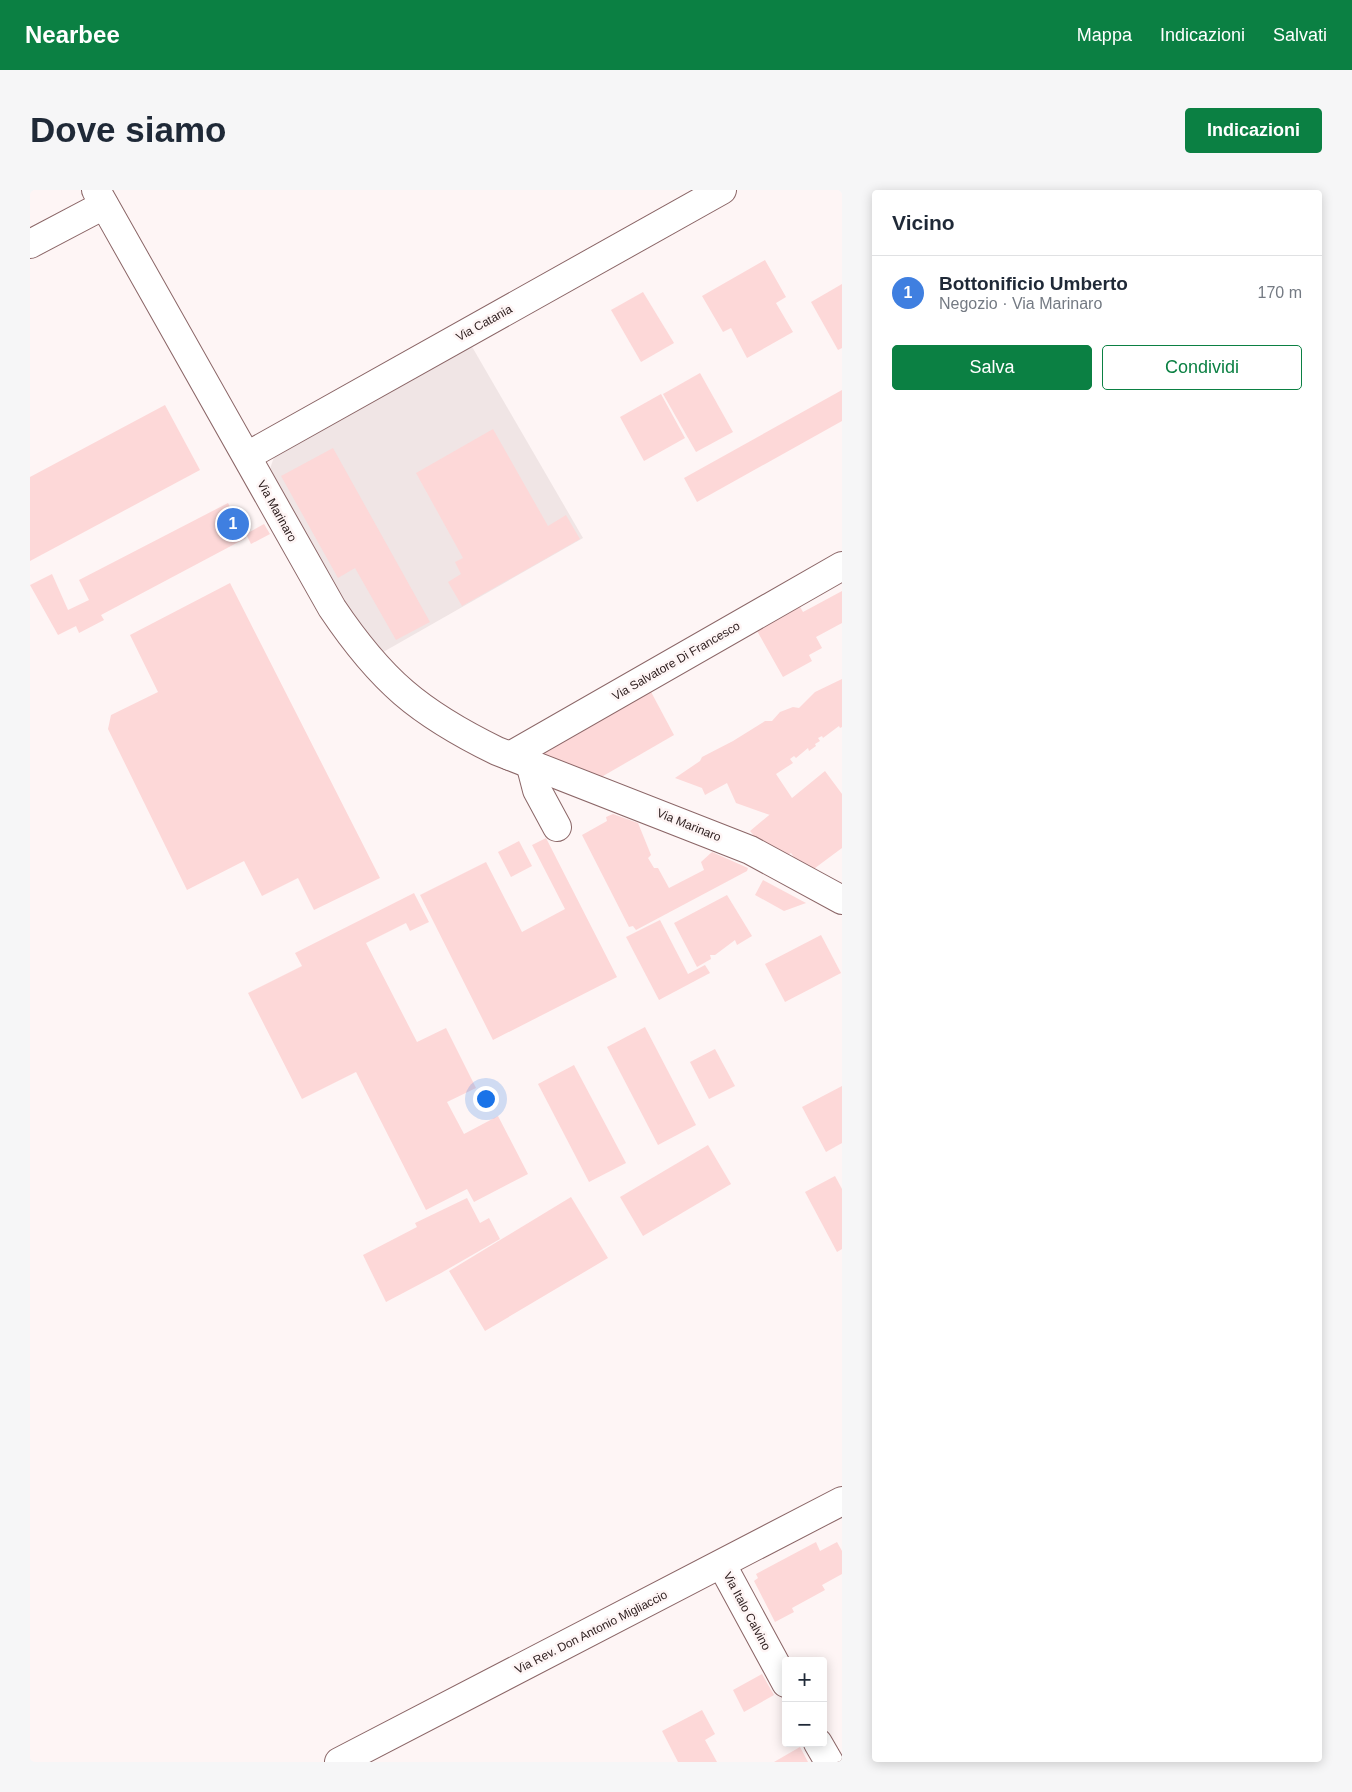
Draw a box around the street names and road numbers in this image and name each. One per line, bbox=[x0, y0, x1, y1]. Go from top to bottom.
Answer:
street label: Via Catania bbox=[454, 302, 515, 344]
street label: Via Marinaro bbox=[254, 478, 300, 544]
street label: Via Salvatore Di Francesco bbox=[610, 618, 743, 703]
street label: Via Marinaro bbox=[655, 806, 723, 844]
street label: Via Italo Calvino bbox=[721, 1570, 774, 1653]
street label: Via Rev. Don Antonio Migliaccio bbox=[513, 1587, 670, 1677]

